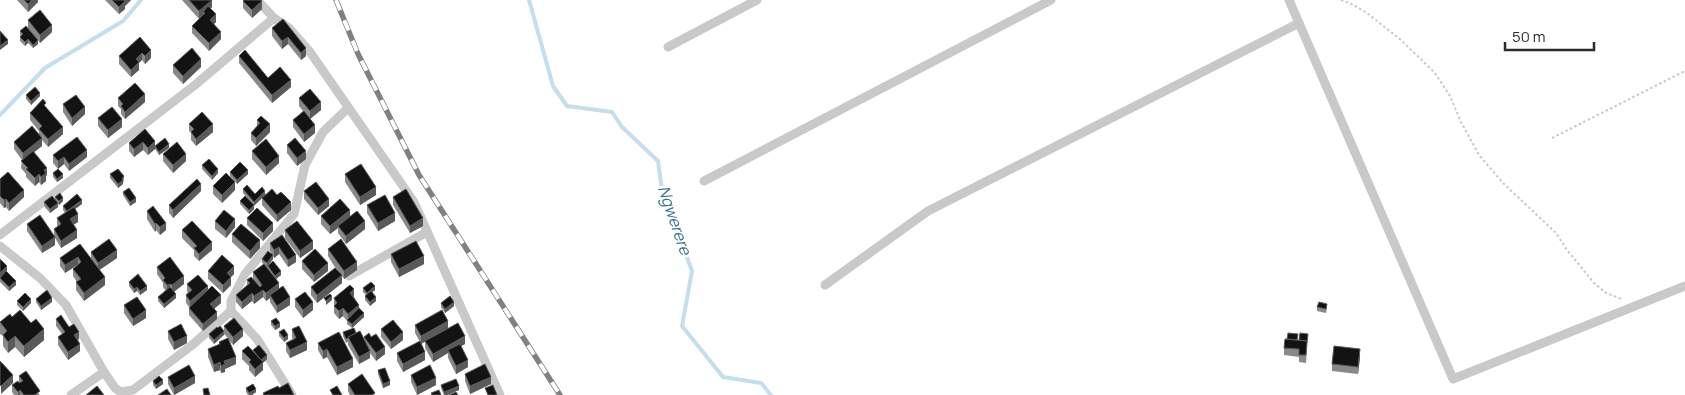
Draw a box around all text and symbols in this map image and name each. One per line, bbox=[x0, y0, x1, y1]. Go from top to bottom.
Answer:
scale bar bbox=[1505, 20, 1594, 52]
text: 50 m bbox=[1512, 26, 1546, 47]
water label: Ngwerere bbox=[653, 183, 698, 259]

